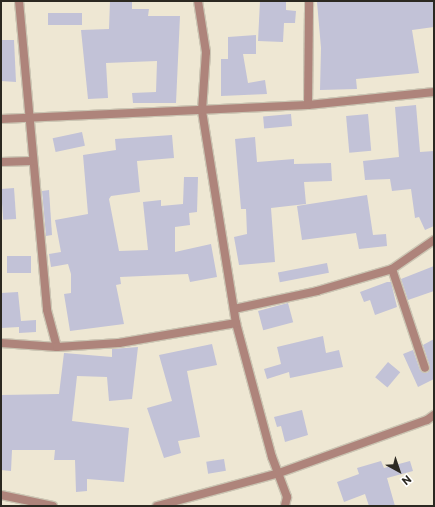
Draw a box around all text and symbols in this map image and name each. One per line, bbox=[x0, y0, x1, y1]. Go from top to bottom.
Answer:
north arrow bbox=[379, 451, 419, 491]
text: N bbox=[400, 473, 414, 488]

